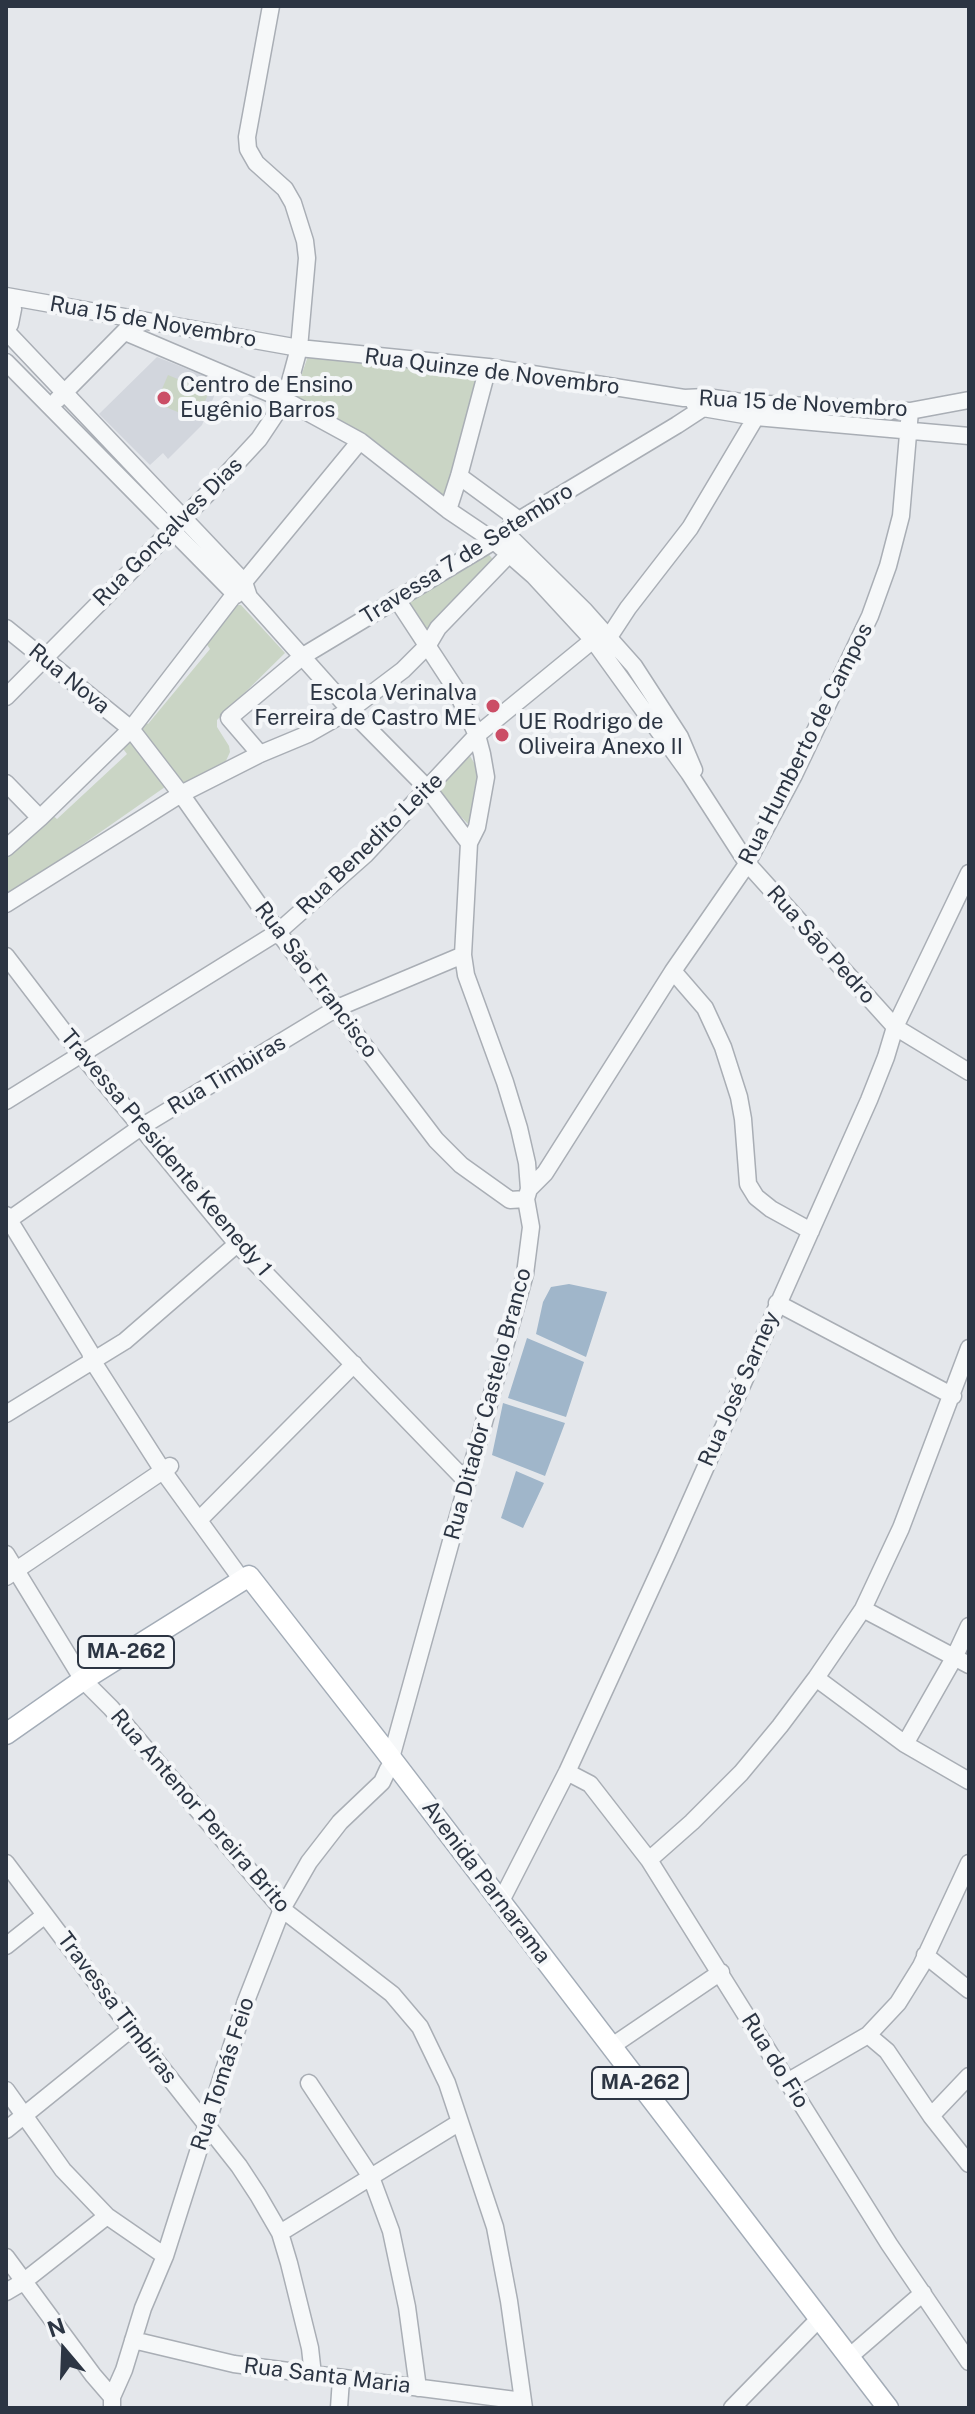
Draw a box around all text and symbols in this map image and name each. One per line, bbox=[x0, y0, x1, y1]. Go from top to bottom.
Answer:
street label: Rua 15 de Novembro bbox=[48, 291, 258, 353]
street label: Rua Quinze de Novembro bbox=[363, 343, 621, 401]
place label: Centro de Ensino Eugênio Barros bbox=[180, 372, 353, 424]
street label: Rua 15 de Novembro bbox=[698, 385, 908, 423]
marker: Centro de Ensino Eugênio Barros bbox=[155, 389, 173, 407]
street label: Rua Gonçalves Dias bbox=[88, 452, 248, 612]
street label: Travessa 7 de Setembro bbox=[356, 478, 578, 630]
street label: Rua Humberto de Campos bbox=[734, 619, 878, 869]
street label: Rua Nova bbox=[23, 638, 115, 720]
place label: Escola Verinalva Ferreira de Castro ME bbox=[254, 680, 477, 732]
marker: Escola Verinalva Ferreira de Castro ME bbox=[484, 697, 502, 715]
place label: UE Rodrigo de Oliveira Anexo II bbox=[518, 709, 683, 760]
marker: UE Rodrigo de Oliveira Anexo II bbox=[493, 726, 511, 744]
street label: Rua Benedito Leite bbox=[291, 767, 449, 921]
street label: Rua São Pedro bbox=[761, 880, 881, 1010]
street label: Rua São Francisco bbox=[249, 897, 383, 1063]
street label: Travessa Presidente Keenedy 1 bbox=[55, 1024, 277, 1282]
street label: Rua Timbiras bbox=[163, 1029, 291, 1121]
street label: Rua Ditador Castelo Branco bbox=[439, 1265, 537, 1543]
street label: Rua José Sarney bbox=[693, 1307, 785, 1471]
road number: MA-262 bbox=[78, 1636, 174, 1668]
street label: Rua Antenor Pereira Brito bbox=[105, 1704, 295, 1918]
street label: Avenida Parnarama bbox=[416, 1795, 556, 1969]
street label: Travessa Timbiras bbox=[51, 1927, 183, 2089]
street label: Rua Tomás Feio bbox=[186, 1994, 260, 2154]
street label: Rua do Fio bbox=[735, 2009, 815, 2113]
road number: MA-262 bbox=[592, 2067, 688, 2099]
north arrow bbox=[24, 2310, 104, 2390]
text: N bbox=[44, 2312, 69, 2342]
street label: Rua Santa Maria bbox=[242, 2353, 412, 2399]

